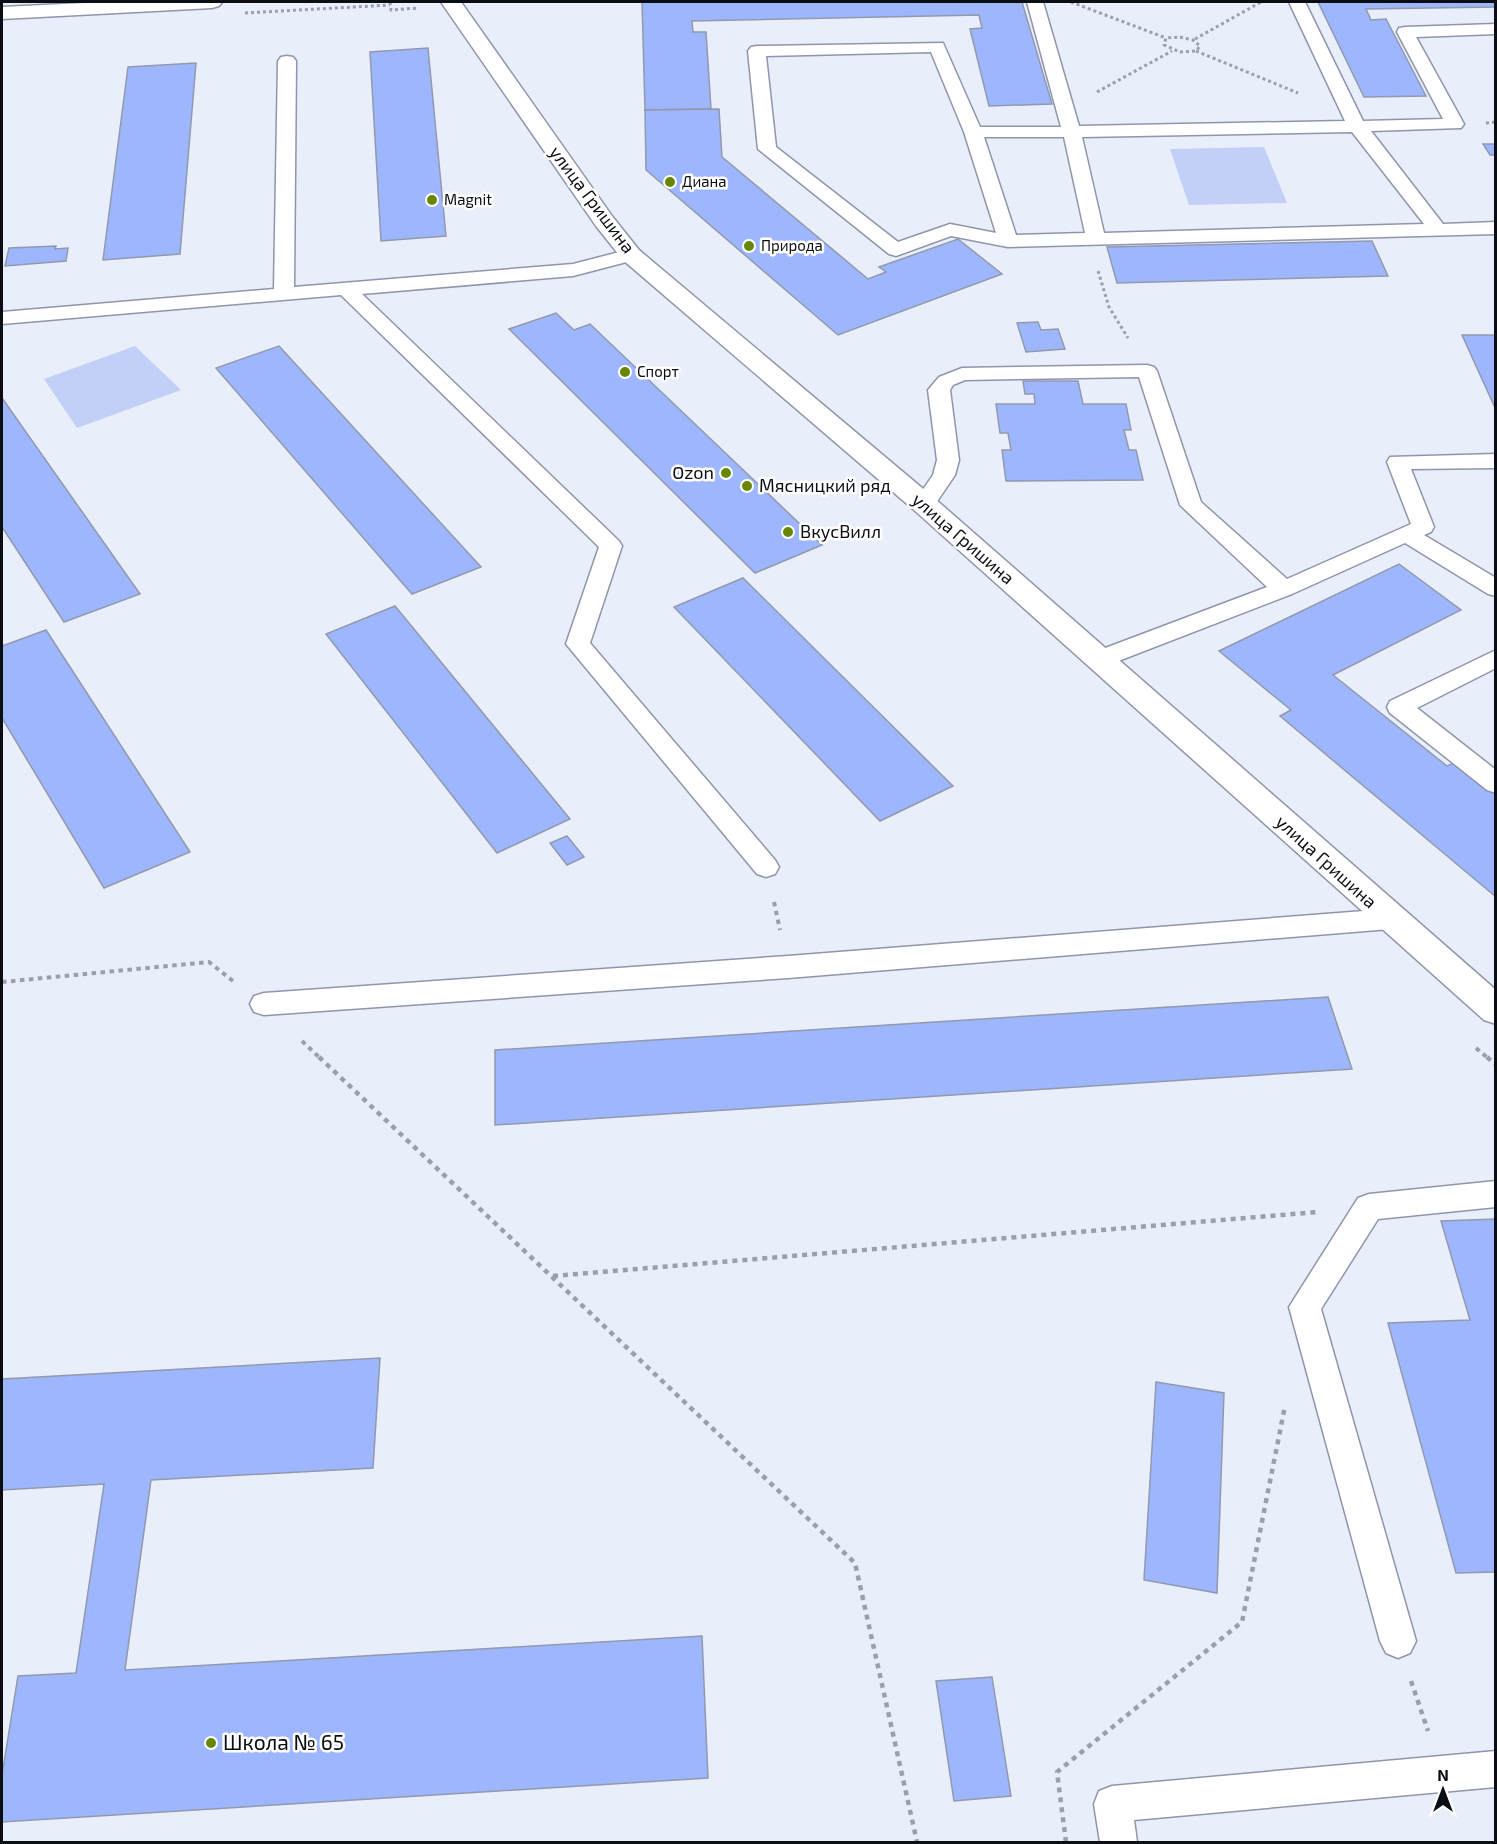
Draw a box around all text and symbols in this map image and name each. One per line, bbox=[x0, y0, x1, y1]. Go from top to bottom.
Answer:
street label: улица Гришина bbox=[545, 142, 640, 257]
place label: Диана bbox=[682, 172, 727, 190]
marker: Диана bbox=[663, 175, 677, 189]
place label: Magnit bbox=[444, 190, 492, 208]
marker: Magnit bbox=[425, 193, 439, 207]
place label: Природа bbox=[761, 236, 823, 254]
marker: Природа bbox=[742, 239, 756, 253]
place label: Спорт bbox=[637, 362, 679, 380]
marker: Спорт bbox=[618, 365, 632, 379]
place label: Ozon bbox=[672, 461, 714, 483]
marker: Ozon bbox=[719, 466, 733, 480]
place label: Мясницкий ряд bbox=[759, 474, 891, 496]
marker: Мясницкий ряд bbox=[740, 479, 754, 493]
street label: улица Гришина bbox=[908, 488, 1019, 589]
place label: ВкусВилл bbox=[800, 520, 881, 542]
marker: ВкусВилл bbox=[781, 525, 795, 539]
street label: улица Гришина bbox=[1272, 810, 1382, 912]
place label: Школа № 65 bbox=[223, 1729, 344, 1754]
marker: Школа № 65 bbox=[204, 1736, 218, 1750]
north arrow bbox=[1413, 1760, 1473, 1820]
text: N bbox=[1437, 1765, 1449, 1784]

